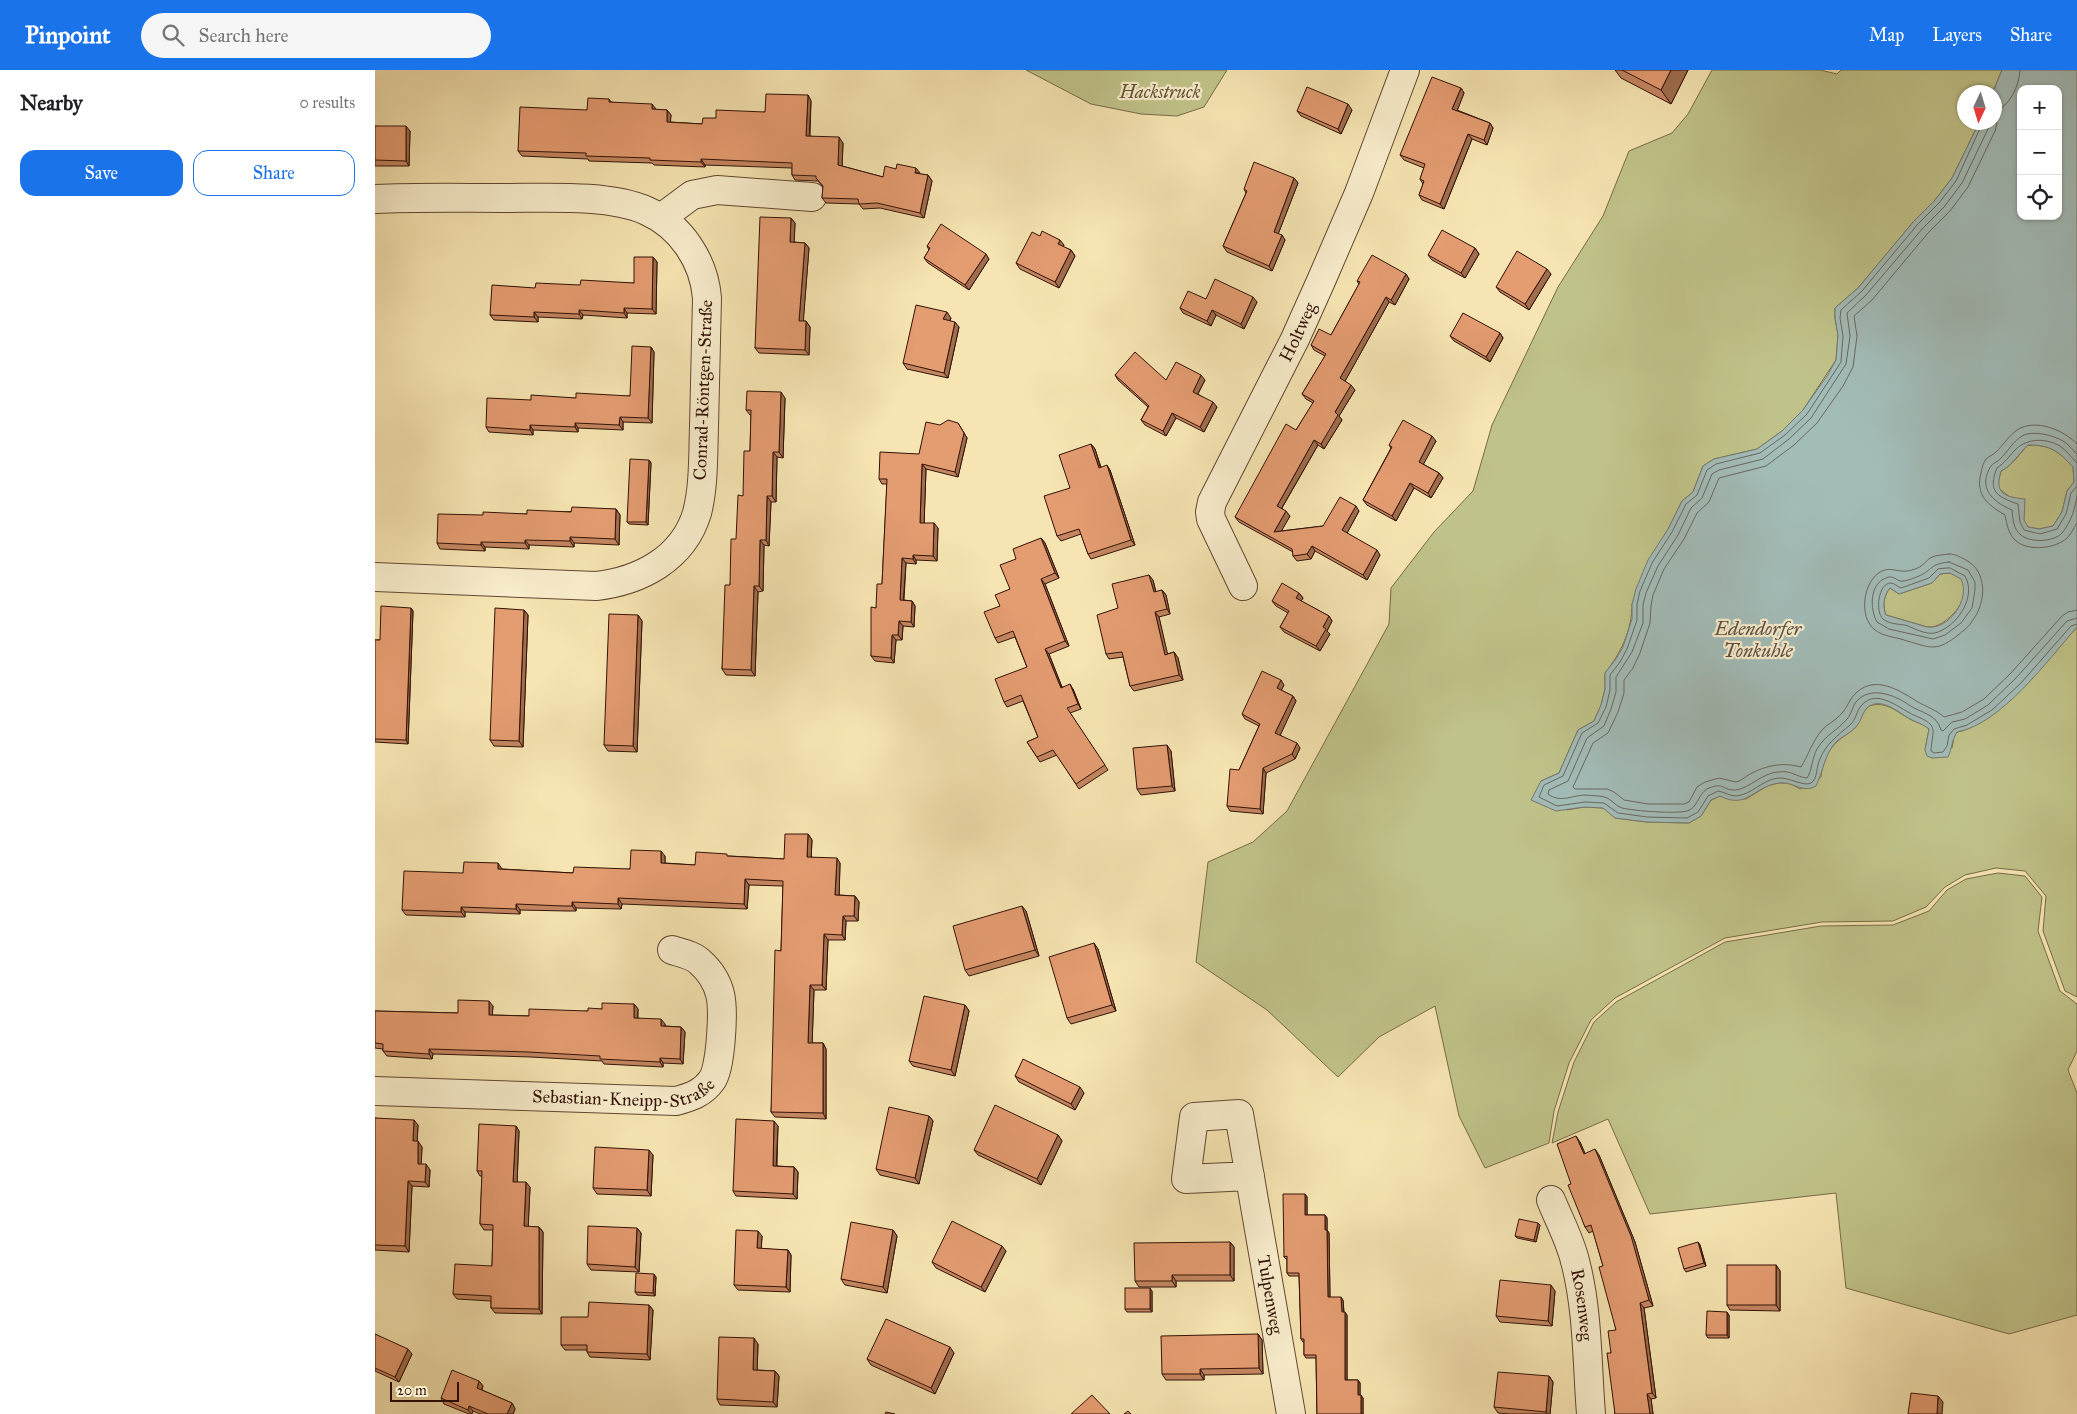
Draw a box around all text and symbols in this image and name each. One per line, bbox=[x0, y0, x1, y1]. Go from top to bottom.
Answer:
search box bbox=[141, 13, 491, 58]
text: Pinpoint bbox=[25, 20, 111, 50]
icon: search bbox=[159, 21, 187, 49]
text: Search here bbox=[199, 24, 289, 47]
text: Map bbox=[1869, 24, 1904, 46]
text: Layers bbox=[1932, 24, 1982, 46]
text: Share bbox=[2010, 24, 2052, 46]
park label: Hackstruck bbox=[1118, 81, 1201, 103]
north arrow bbox=[1957, 85, 2002, 130]
map controls bbox=[2017, 85, 2062, 220]
button: + bbox=[2017, 85, 2062, 130]
text: Nearby bbox=[20, 90, 83, 116]
text: 0 results bbox=[300, 93, 355, 112]
button: − bbox=[2017, 130, 2062, 175]
button: Save bbox=[20, 150, 183, 196]
button: Share bbox=[193, 150, 355, 196]
button: locate bbox=[2017, 175, 2062, 220]
street label: Holtweg bbox=[1274, 298, 1322, 365]
street label: Conrad-Röntgen-Straße bbox=[689, 299, 718, 481]
water label: Edendorfer Tonkuhle bbox=[1714, 617, 1802, 662]
street label: Sebastian-Kneipp-Straße bbox=[532, 1074, 720, 1112]
street label: Tulpenweg bbox=[1253, 1253, 1288, 1337]
street label: Rosenweg bbox=[1566, 1266, 1598, 1342]
scale bar bbox=[390, 1379, 459, 1402]
text: 20 m bbox=[397, 1382, 427, 1399]

